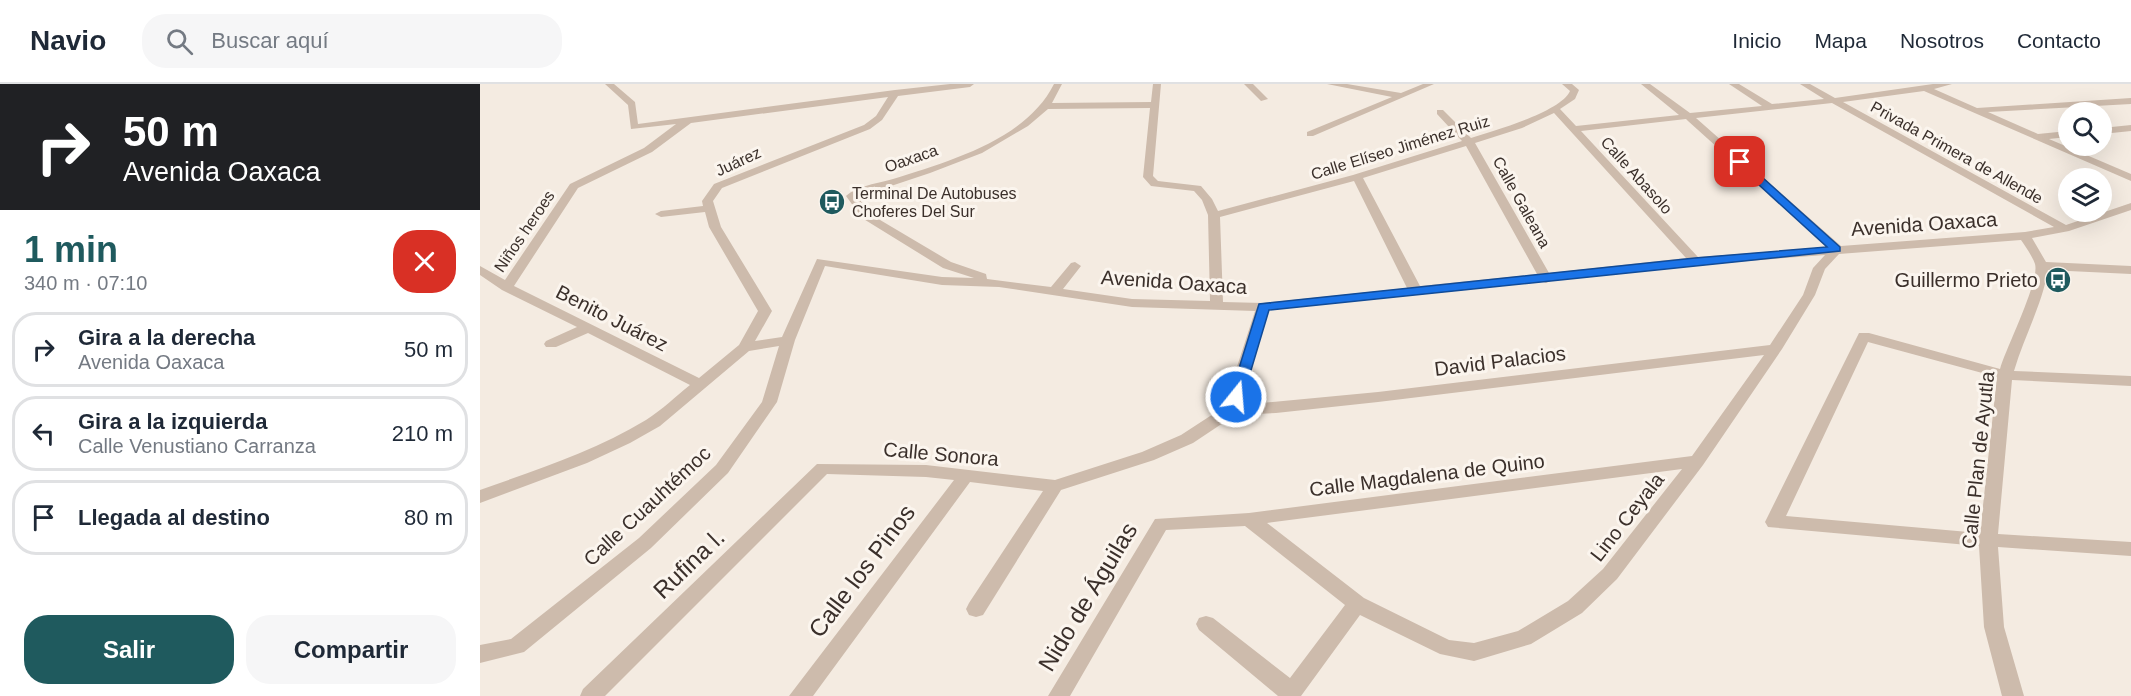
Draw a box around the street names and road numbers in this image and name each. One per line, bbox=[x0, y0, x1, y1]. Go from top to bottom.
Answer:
street label: Privada Primera de Allende bbox=[1868, 98, 2046, 207]
street label: Calle Elíseo Jiménez Ruiz bbox=[1309, 112, 1492, 183]
street label: Calle Abasolo bbox=[1598, 133, 1676, 217]
street label: Oaxaca bbox=[882, 141, 940, 175]
street label: Juárez bbox=[713, 144, 764, 179]
street label: Calle Galeana bbox=[1490, 154, 1554, 251]
street label: Niños heroes bbox=[491, 187, 558, 275]
street label: Avenida Oaxaca bbox=[1850, 208, 1999, 240]
street label: Avenida Oaxaca bbox=[1100, 266, 1249, 298]
street label: Benito Juárez bbox=[553, 280, 671, 356]
street label: David Palacios bbox=[1433, 342, 1567, 380]
street label: Calle Plan de Ayutla bbox=[1958, 369, 1998, 550]
street label: Calle Sonora bbox=[882, 438, 1000, 470]
street label: Calle Cuauhtémoc bbox=[579, 442, 715, 570]
street label: Calle Magdalena de Quino bbox=[1308, 450, 1546, 500]
street label: Lino Ceyala bbox=[1586, 468, 1669, 565]
street label: Calle los Pinos bbox=[803, 499, 920, 642]
street label: Nido de Águilas bbox=[1033, 518, 1142, 676]
street label: Rufina l. bbox=[648, 523, 730, 604]

